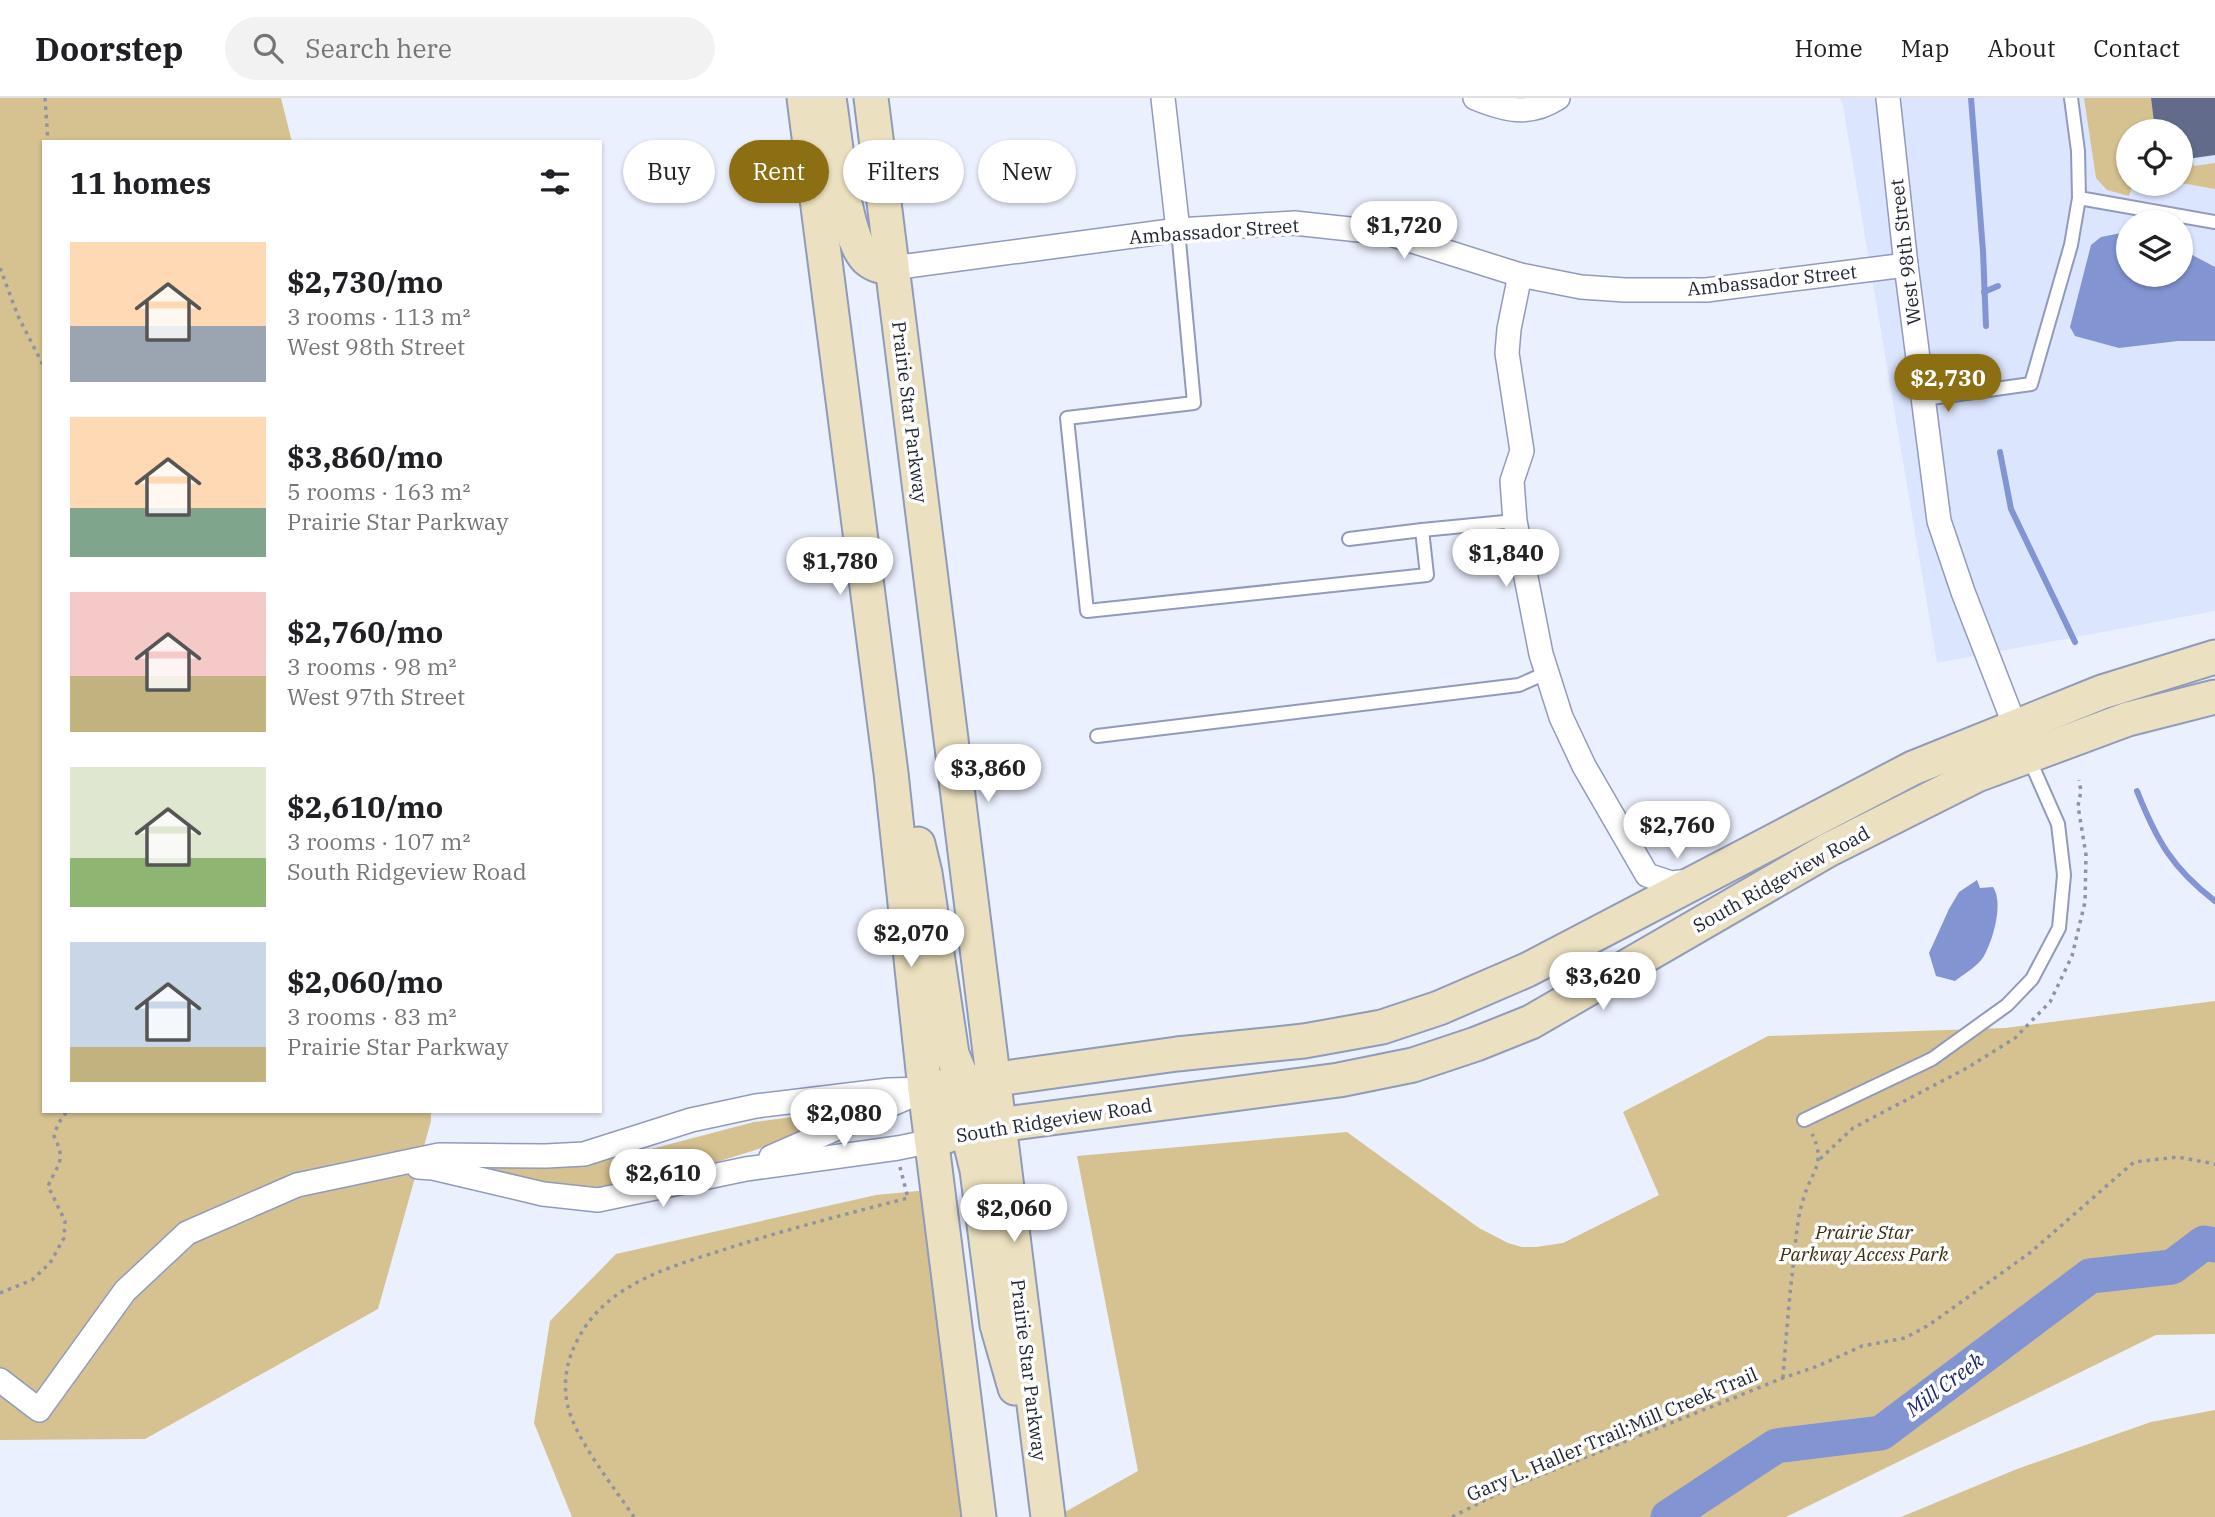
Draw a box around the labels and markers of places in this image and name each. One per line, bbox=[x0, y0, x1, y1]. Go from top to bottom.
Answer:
pin: $1,720 bbox=[1347, 202, 1461, 261]
pin: $2,730 bbox=[1891, 354, 2005, 414]
pin: $1,840 bbox=[1449, 530, 1563, 589]
pin: $1,780 bbox=[783, 538, 897, 597]
pin: $3,860 bbox=[931, 744, 1045, 804]
pin: $2,760 bbox=[1620, 802, 1734, 861]
pin: $2,070 bbox=[854, 910, 968, 969]
pin: $3,620 bbox=[1546, 953, 1660, 1012]
pin: $2,080 bbox=[787, 1090, 901, 1149]
pin: $2,610 bbox=[606, 1150, 720, 1209]
pin: $2,060 bbox=[957, 1184, 1071, 1244]

